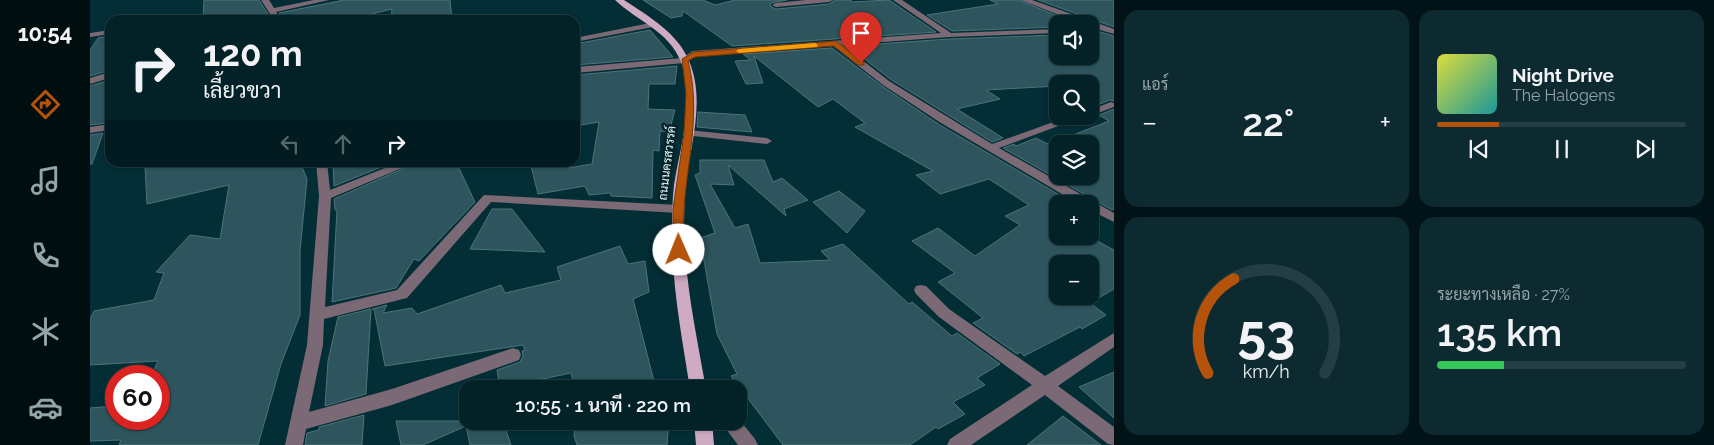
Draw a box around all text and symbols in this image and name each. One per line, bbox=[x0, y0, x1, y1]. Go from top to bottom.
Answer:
pin bbox=[840, 12, 882, 63]
map controls bbox=[1049, 15, 1099, 305]
button: sound bbox=[1049, 15, 1099, 65]
icon: arrive bbox=[847, 19, 875, 47]
text: 10:54 bbox=[18, 20, 72, 46]
text: 120 m bbox=[203, 33, 303, 74]
icon: right bbox=[120, 35, 185, 100]
text: Night Drive bbox=[1512, 64, 1614, 86]
button: search bbox=[1049, 75, 1099, 125]
text: แอร์ bbox=[1142, 75, 1168, 94]
text: เลี้ยวขวา bbox=[203, 77, 281, 103]
text: The Halogens bbox=[1512, 86, 1615, 105]
icon: directions bbox=[28, 87, 63, 122]
text: 22° bbox=[1242, 100, 1294, 145]
text: − bbox=[1142, 106, 1157, 139]
text: + bbox=[1379, 106, 1391, 139]
street label: ถนนนครสวรรค์ bbox=[654, 125, 679, 201]
icon: left bbox=[276, 130, 304, 158]
icon: ahead bbox=[329, 130, 357, 158]
icon: right bbox=[382, 130, 410, 158]
button: layers bbox=[1049, 135, 1099, 185]
icon: previous bbox=[1465, 135, 1493, 163]
icon: pause bbox=[1548, 135, 1576, 163]
icon: next bbox=[1631, 135, 1659, 163]
icon: music bbox=[28, 163, 63, 198]
button: + bbox=[1049, 195, 1099, 245]
position arrow bbox=[652, 223, 704, 275]
icon: phone bbox=[28, 238, 63, 273]
button: − bbox=[1049, 255, 1099, 305]
text: ระยะทางเหลือ · 27% bbox=[1437, 285, 1570, 304]
text: 53 bbox=[1238, 303, 1295, 364]
text: 135 km bbox=[1437, 310, 1562, 355]
icon: climate bbox=[28, 314, 63, 349]
text: km/h bbox=[1243, 361, 1290, 382]
speed limit sign: 60 bbox=[105, 365, 170, 430]
icon: car bbox=[28, 390, 63, 425]
text: 10:55 · 1 นาที · 220 m bbox=[515, 394, 691, 416]

